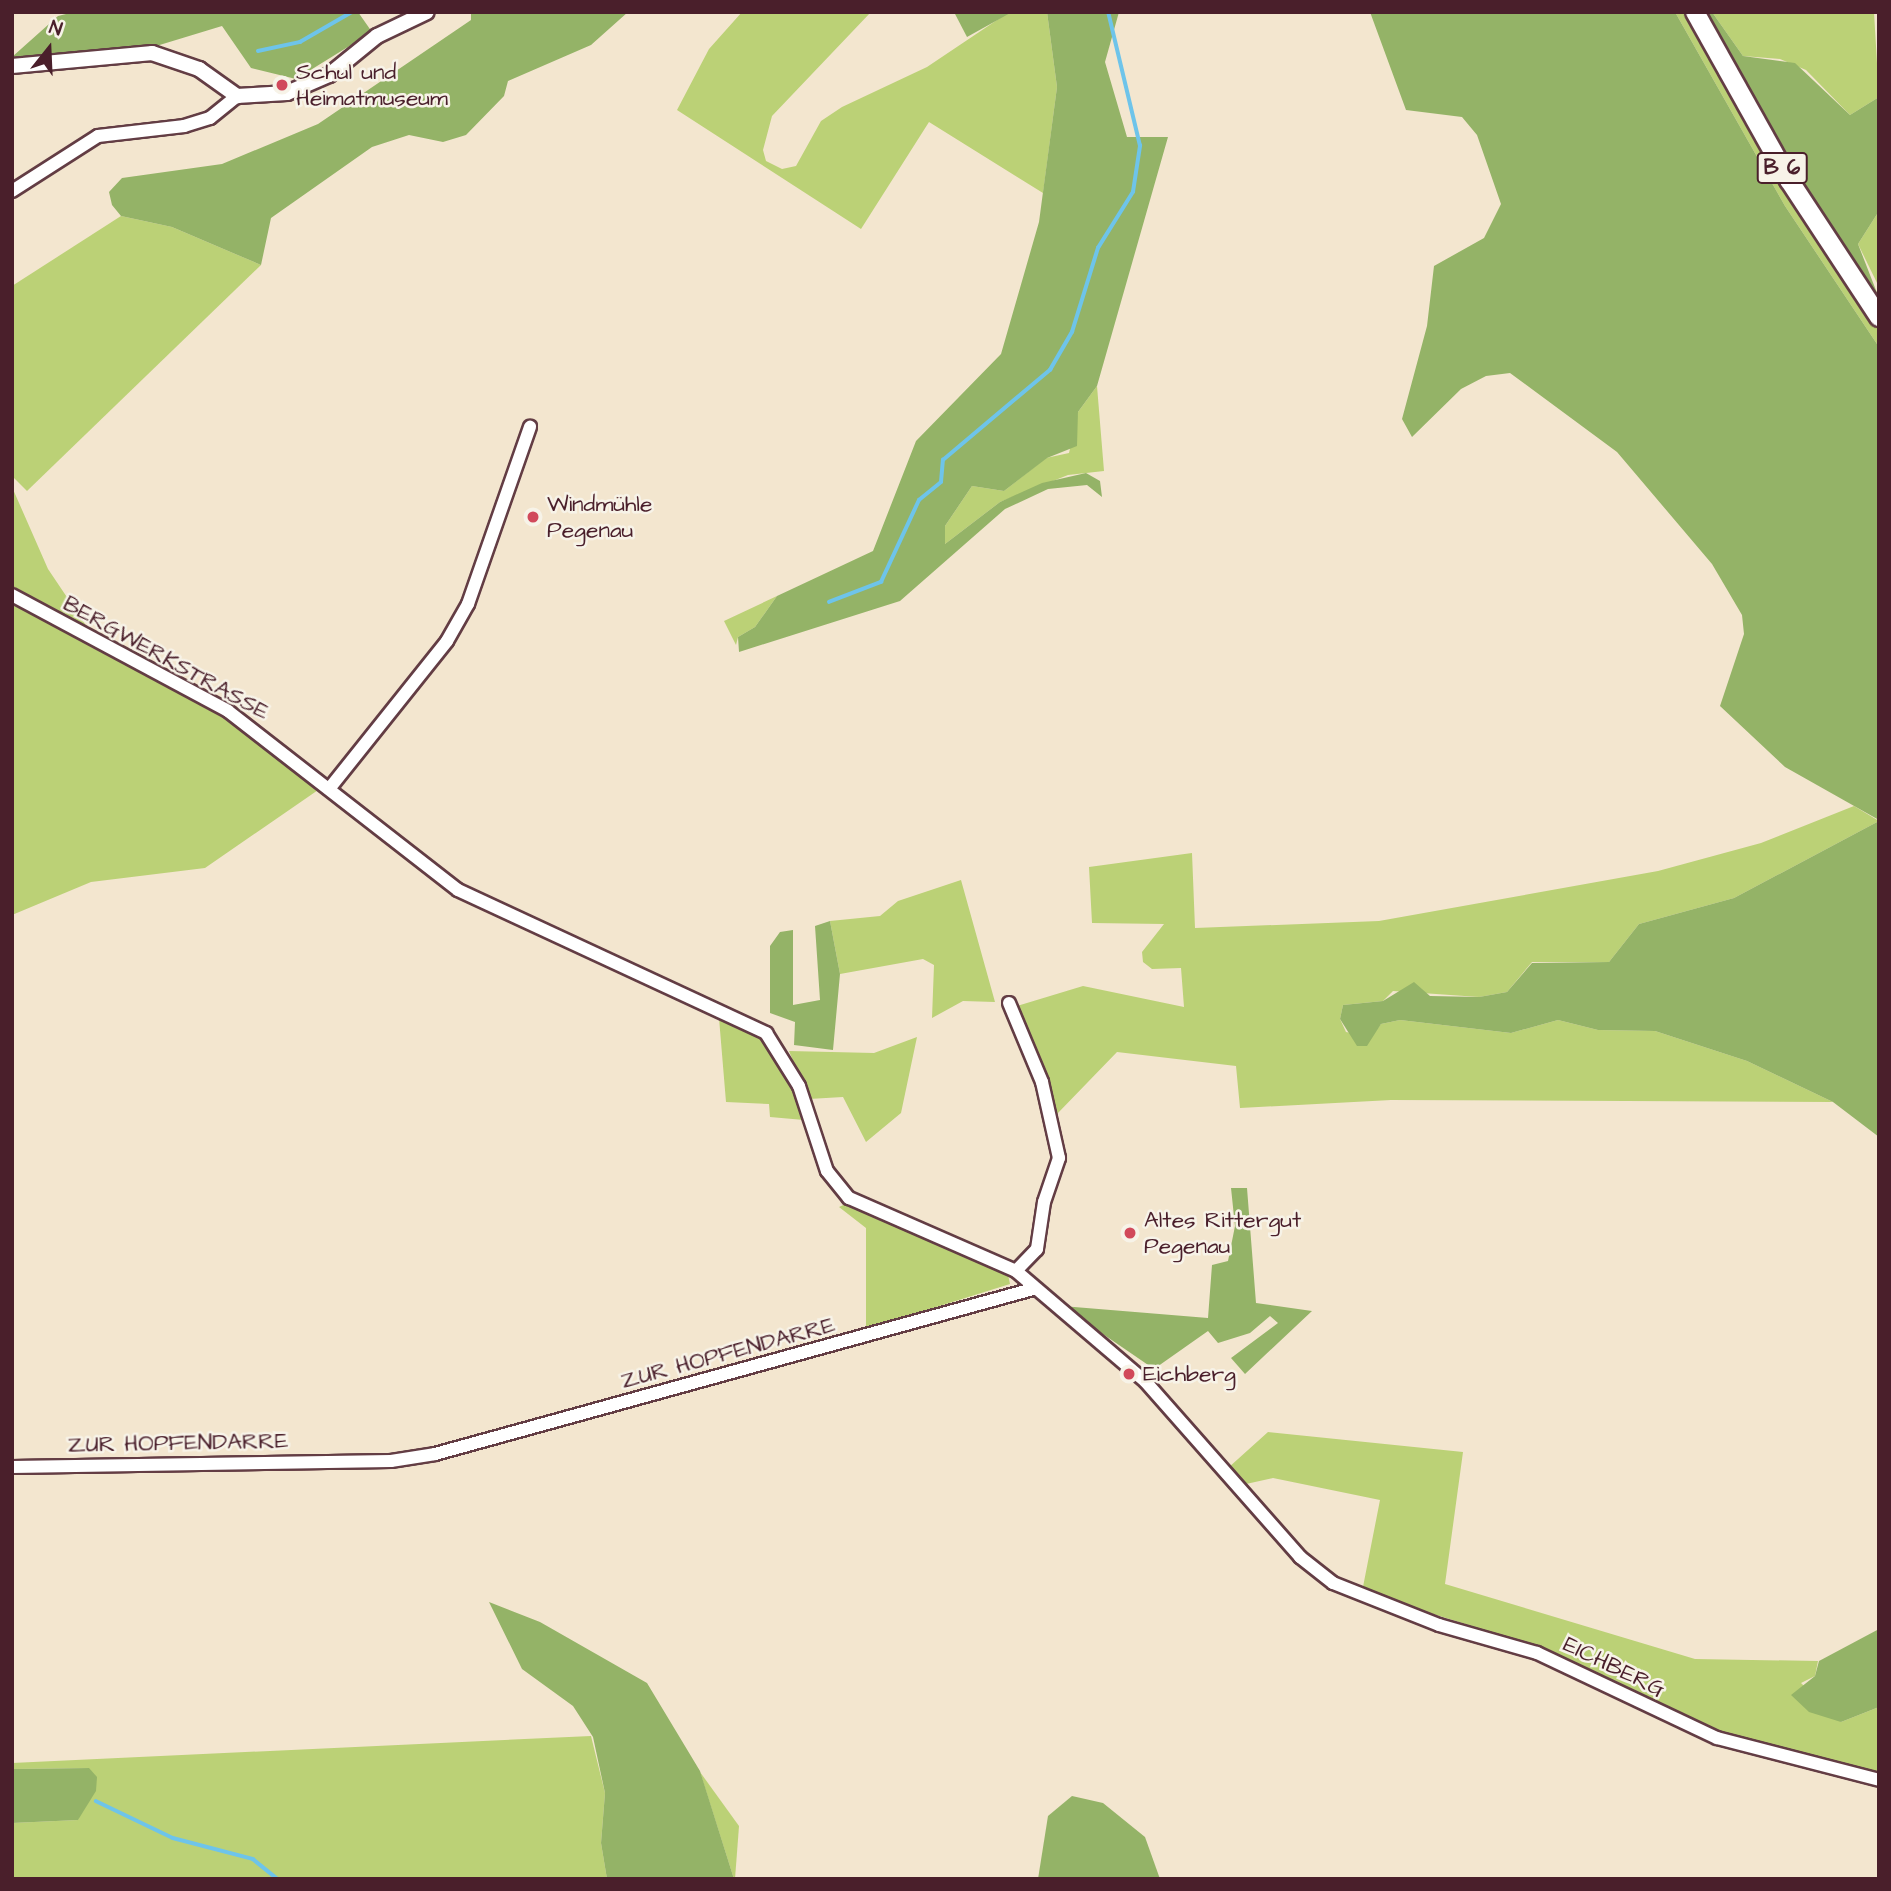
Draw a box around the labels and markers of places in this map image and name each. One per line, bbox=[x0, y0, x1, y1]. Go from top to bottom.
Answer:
place label: Schul und Heimatmuseum bbox=[296, 58, 448, 112]
marker: Schul und Heimatmuseum bbox=[274, 77, 290, 93]
place label: Windmühle Pegenau bbox=[547, 490, 652, 544]
marker: Windmühle Pegenau bbox=[525, 509, 541, 525]
place label: Altes Rittergut Pegenau bbox=[1144, 1206, 1301, 1260]
marker: Altes Rittergut Pegenau bbox=[1122, 1225, 1138, 1241]
place label: Eichberg bbox=[1143, 1360, 1236, 1388]
marker: Eichberg bbox=[1121, 1366, 1137, 1382]

